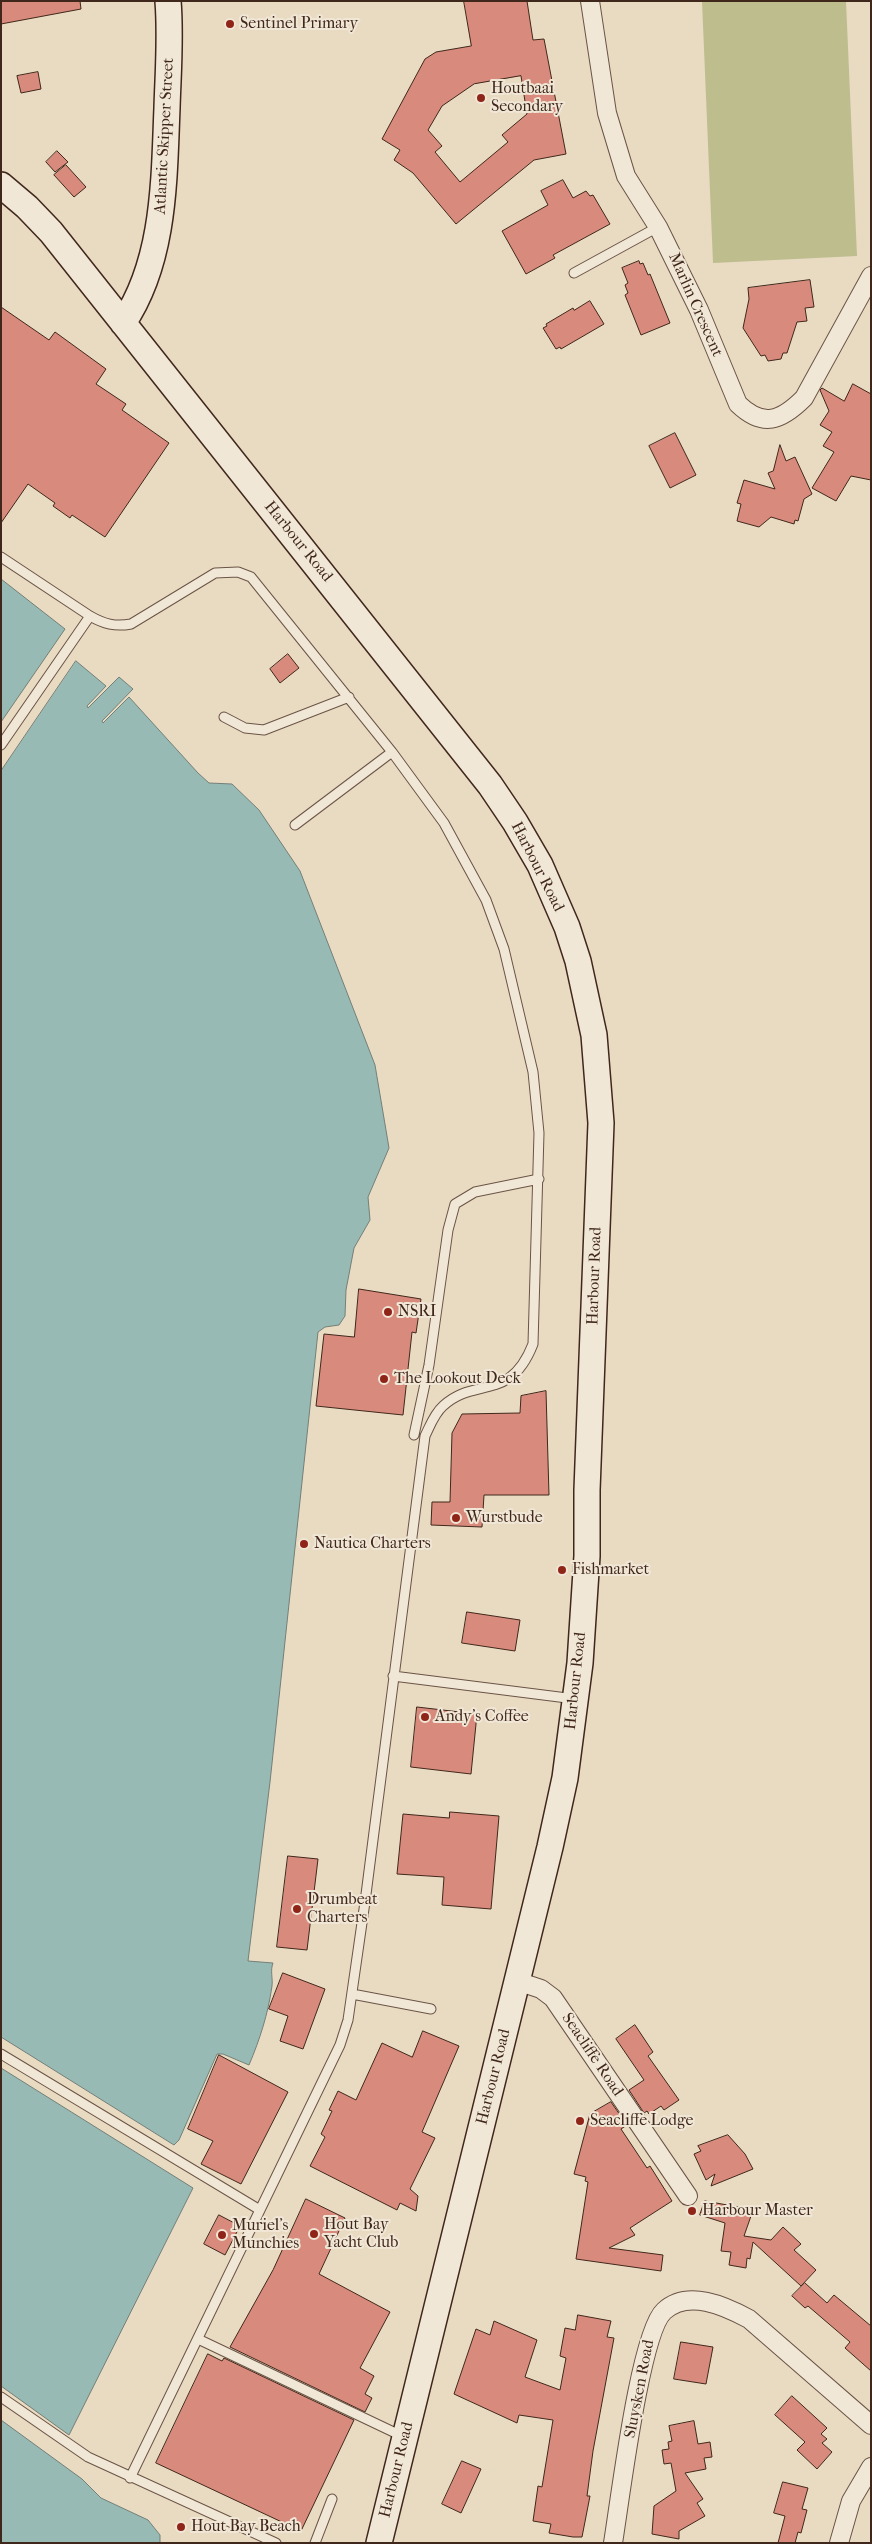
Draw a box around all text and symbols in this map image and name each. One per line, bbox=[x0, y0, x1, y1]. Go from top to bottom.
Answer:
place label: Sentinel Primary bbox=[240, 14, 358, 34]
marker: Sentinel Primary bbox=[224, 18, 236, 30]
street label: Atlantic Skipper Street bbox=[151, 57, 179, 215]
place label: Houtbaai Secondary bbox=[491, 79, 563, 117]
marker: Houtbaai Secondary bbox=[475, 92, 487, 104]
street label: Marlin Crescent bbox=[664, 250, 726, 360]
street label: Harbour Road bbox=[260, 498, 336, 586]
street label: Harbour Road bbox=[506, 819, 568, 915]
street label: Harbour Road bbox=[584, 1227, 606, 1325]
place label: NSRI bbox=[398, 1302, 436, 1322]
marker: NSRI bbox=[382, 1306, 394, 1318]
place label: The Lookout Deck bbox=[394, 1369, 521, 1389]
marker: The Lookout Deck bbox=[378, 1373, 390, 1385]
place label: Wurstbude bbox=[466, 1508, 543, 1528]
marker: Wurstbude bbox=[450, 1512, 462, 1524]
place label: Nautica Charters bbox=[314, 1534, 431, 1554]
marker: Nautica Charters bbox=[298, 1538, 310, 1550]
place label: Fishmarket bbox=[572, 1560, 649, 1580]
marker: Fishmarket bbox=[556, 1564, 568, 1576]
street label: Harbour Road bbox=[561, 1631, 591, 1731]
place label: Andy's Coffee bbox=[435, 1707, 529, 1727]
marker: Andy's Coffee bbox=[419, 1711, 431, 1723]
place label: Drumbeat Charters bbox=[307, 1890, 378, 1928]
marker: Drumbeat Charters bbox=[291, 1903, 303, 1915]
street label: Seacliffe Road bbox=[557, 2010, 627, 2100]
street label: Harbour Road bbox=[473, 2027, 515, 2127]
place label: Seacliffe Lodge bbox=[590, 2111, 694, 2131]
marker: Seacliffe Lodge bbox=[574, 2115, 586, 2127]
place label: Harbour Master bbox=[702, 2201, 813, 2221]
marker: Harbour Master bbox=[686, 2205, 698, 2217]
place label: Hout Bay Yacht Club bbox=[324, 2215, 398, 2253]
place label: Muriel's Munchies bbox=[232, 2216, 299, 2254]
marker: Hout Bay Yacht Club bbox=[308, 2228, 320, 2240]
marker: Muriel's Munchies bbox=[216, 2229, 228, 2241]
street label: Sluysken Road bbox=[621, 2338, 659, 2440]
street label: Harbour Road bbox=[376, 2420, 418, 2520]
place label: Hout Bay Beach bbox=[191, 2517, 301, 2537]
marker: Hout Bay Beach bbox=[175, 2521, 187, 2533]

